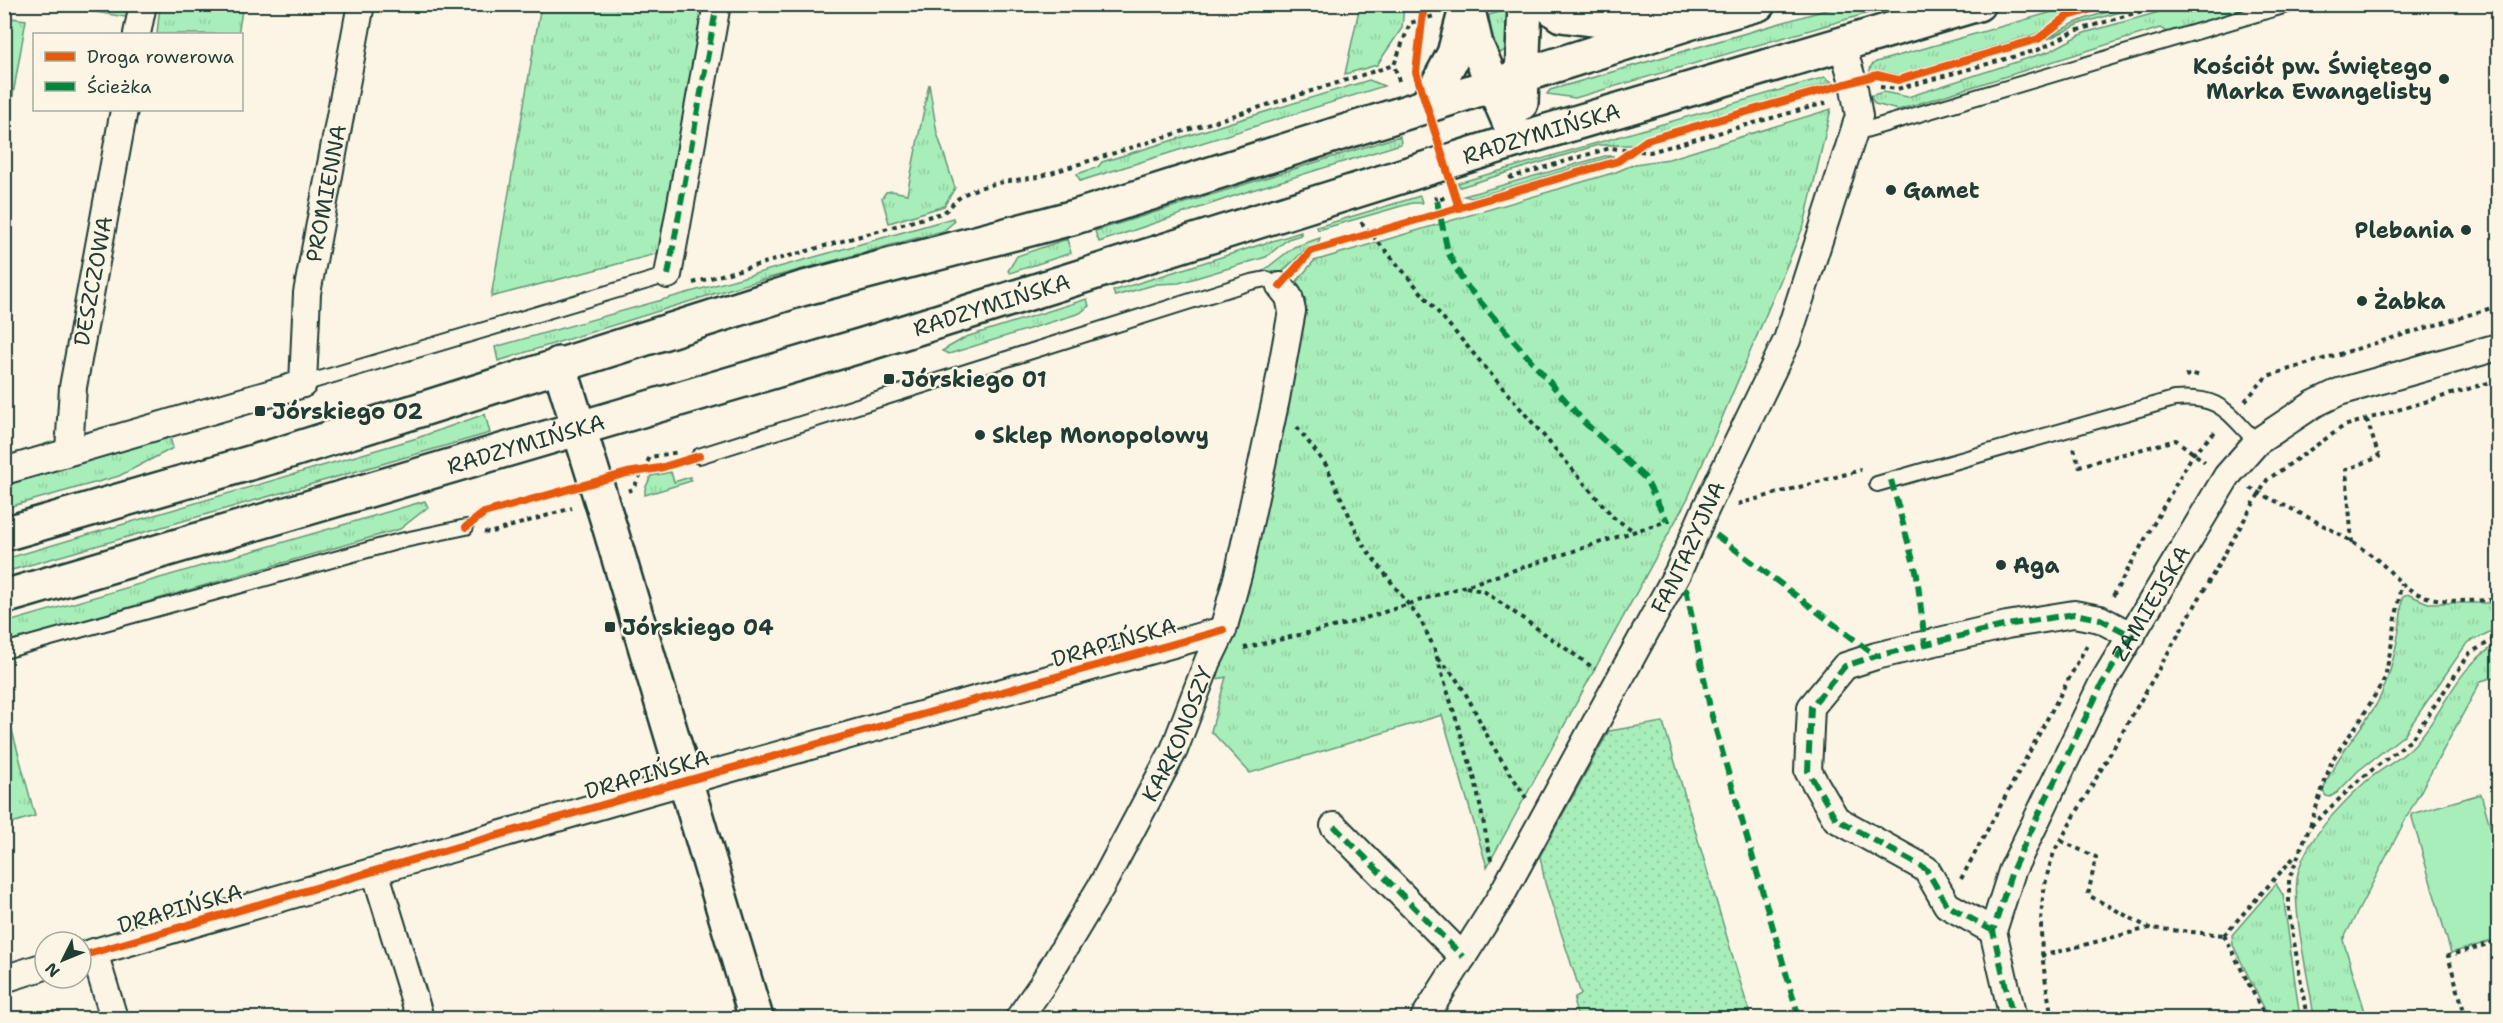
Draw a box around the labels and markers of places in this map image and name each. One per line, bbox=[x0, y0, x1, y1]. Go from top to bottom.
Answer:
place label: Kościół pw. Świętego Marka Ewangelisty bbox=[2193, 50, 2432, 106]
marker: Kościół pw. Świętego Marka Ewangelisty bbox=[2437, 72, 2451, 86]
place label: Gamet bbox=[1903, 176, 1980, 205]
marker: Gamet bbox=[1884, 183, 1898, 197]
place label: Plebania bbox=[2355, 216, 2454, 245]
marker: Plebania bbox=[2459, 223, 2473, 237]
place label: Żabka bbox=[2374, 286, 2446, 316]
marker: Żabka bbox=[2355, 294, 2369, 308]
place label: Jórskiego 01 bbox=[901, 365, 1047, 394]
marker: Jórskiego 01 bbox=[882, 372, 896, 386]
place label: Jórskiego 02 bbox=[272, 397, 423, 426]
marker: Jórskiego 02 bbox=[253, 404, 267, 418]
place label: Sklep Monopolowy bbox=[992, 421, 1209, 450]
marker: Sklep Monopolowy bbox=[973, 428, 987, 442]
place label: Aga bbox=[2013, 551, 2060, 580]
marker: Aga bbox=[1994, 558, 2008, 572]
place label: Jórskiego 04 bbox=[622, 613, 774, 642]
marker: Jórskiego 04 bbox=[603, 620, 617, 634]

